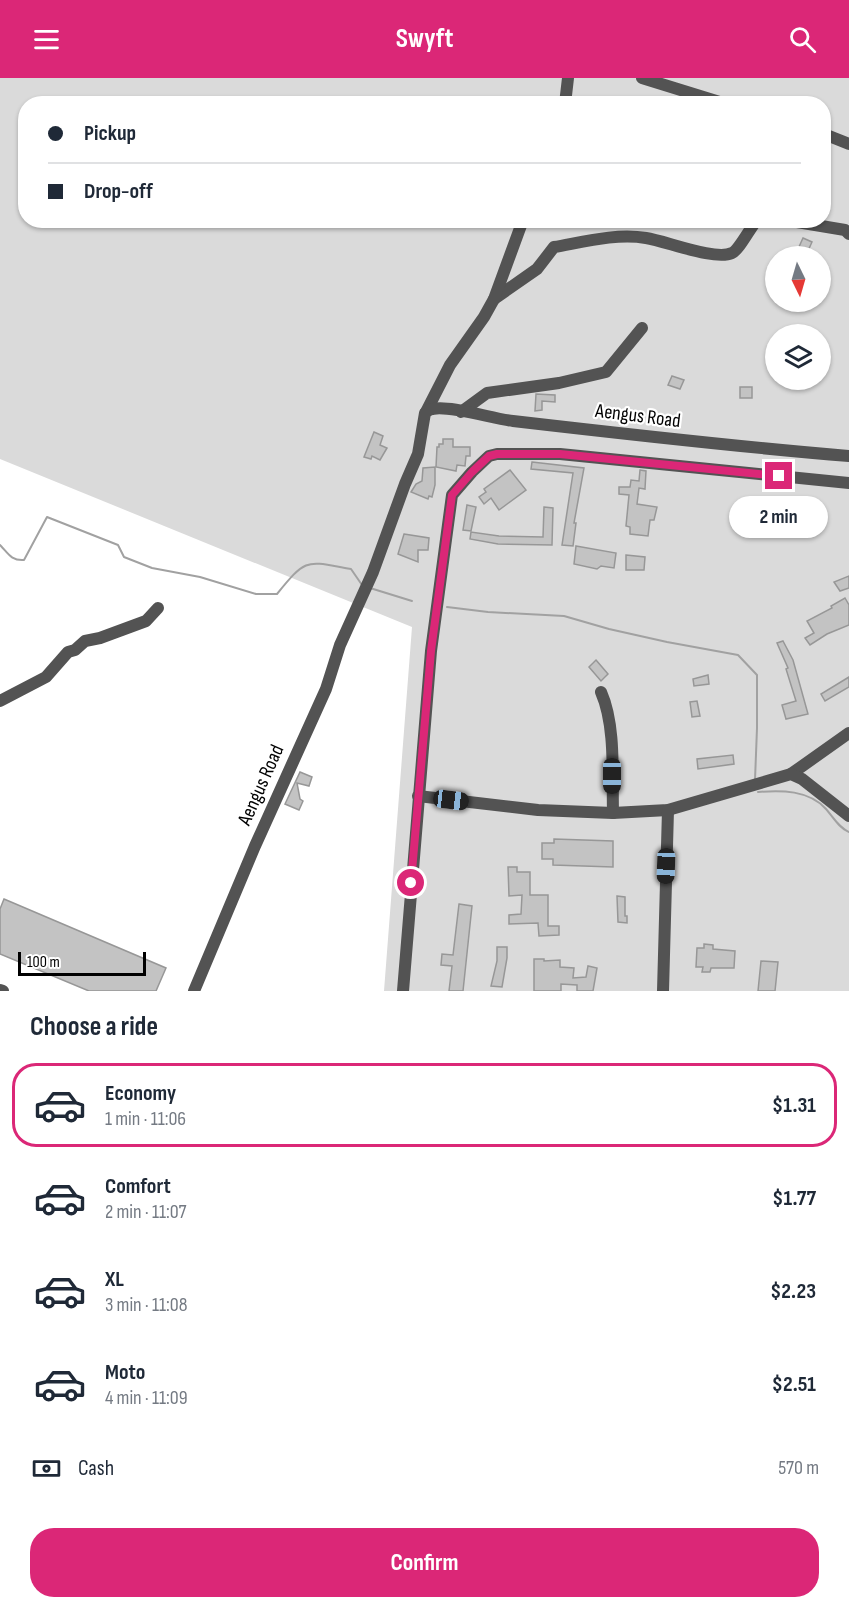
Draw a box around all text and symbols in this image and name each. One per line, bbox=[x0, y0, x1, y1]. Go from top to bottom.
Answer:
icon: menu bbox=[30, 23, 63, 56]
text: Swyft bbox=[396, 23, 453, 55]
icon: search bbox=[786, 23, 819, 56]
text: Pickup bbox=[84, 120, 136, 147]
text: Drop-off bbox=[84, 178, 153, 205]
north arrow bbox=[765, 246, 831, 312]
map controls bbox=[765, 246, 831, 390]
button: layers bbox=[765, 324, 831, 390]
street label: Aengus Road bbox=[593, 399, 682, 433]
route end bbox=[765, 462, 792, 489]
callout: 2 min bbox=[730, 497, 828, 539]
text: 2 min bbox=[759, 505, 798, 529]
street label: Aengus Road bbox=[232, 741, 289, 830]
car bbox=[603, 758, 621, 794]
car bbox=[432, 789, 470, 811]
car bbox=[656, 848, 676, 884]
route start bbox=[397, 869, 424, 896]
scale bar bbox=[18, 949, 146, 977]
text: 100 m bbox=[27, 953, 60, 972]
text: Choose a ride bbox=[30, 1011, 158, 1043]
icon: car bbox=[33, 1078, 87, 1132]
text: Economy bbox=[105, 1080, 176, 1107]
text: $1.31 bbox=[772, 1092, 816, 1119]
text: 1 min · 11:06 bbox=[105, 1107, 186, 1131]
icon: car bbox=[33, 1171, 87, 1225]
text: Comfort bbox=[105, 1173, 171, 1200]
text: $1.77 bbox=[772, 1185, 816, 1212]
text: 2 min · 11:07 bbox=[105, 1200, 187, 1224]
icon: car bbox=[33, 1264, 87, 1318]
text: XL bbox=[105, 1266, 124, 1293]
text: $2.23 bbox=[770, 1278, 816, 1305]
text: 3 min · 11:08 bbox=[105, 1293, 187, 1317]
icon: car bbox=[33, 1357, 87, 1411]
text: Moto bbox=[105, 1359, 145, 1386]
text: $2.51 bbox=[772, 1371, 816, 1398]
text: 4 min · 11:09 bbox=[105, 1386, 188, 1410]
icon: cash bbox=[30, 1452, 63, 1485]
text: Cash bbox=[78, 1455, 114, 1482]
text: 570 m bbox=[778, 1456, 819, 1480]
button: Confirm bbox=[30, 1528, 819, 1597]

